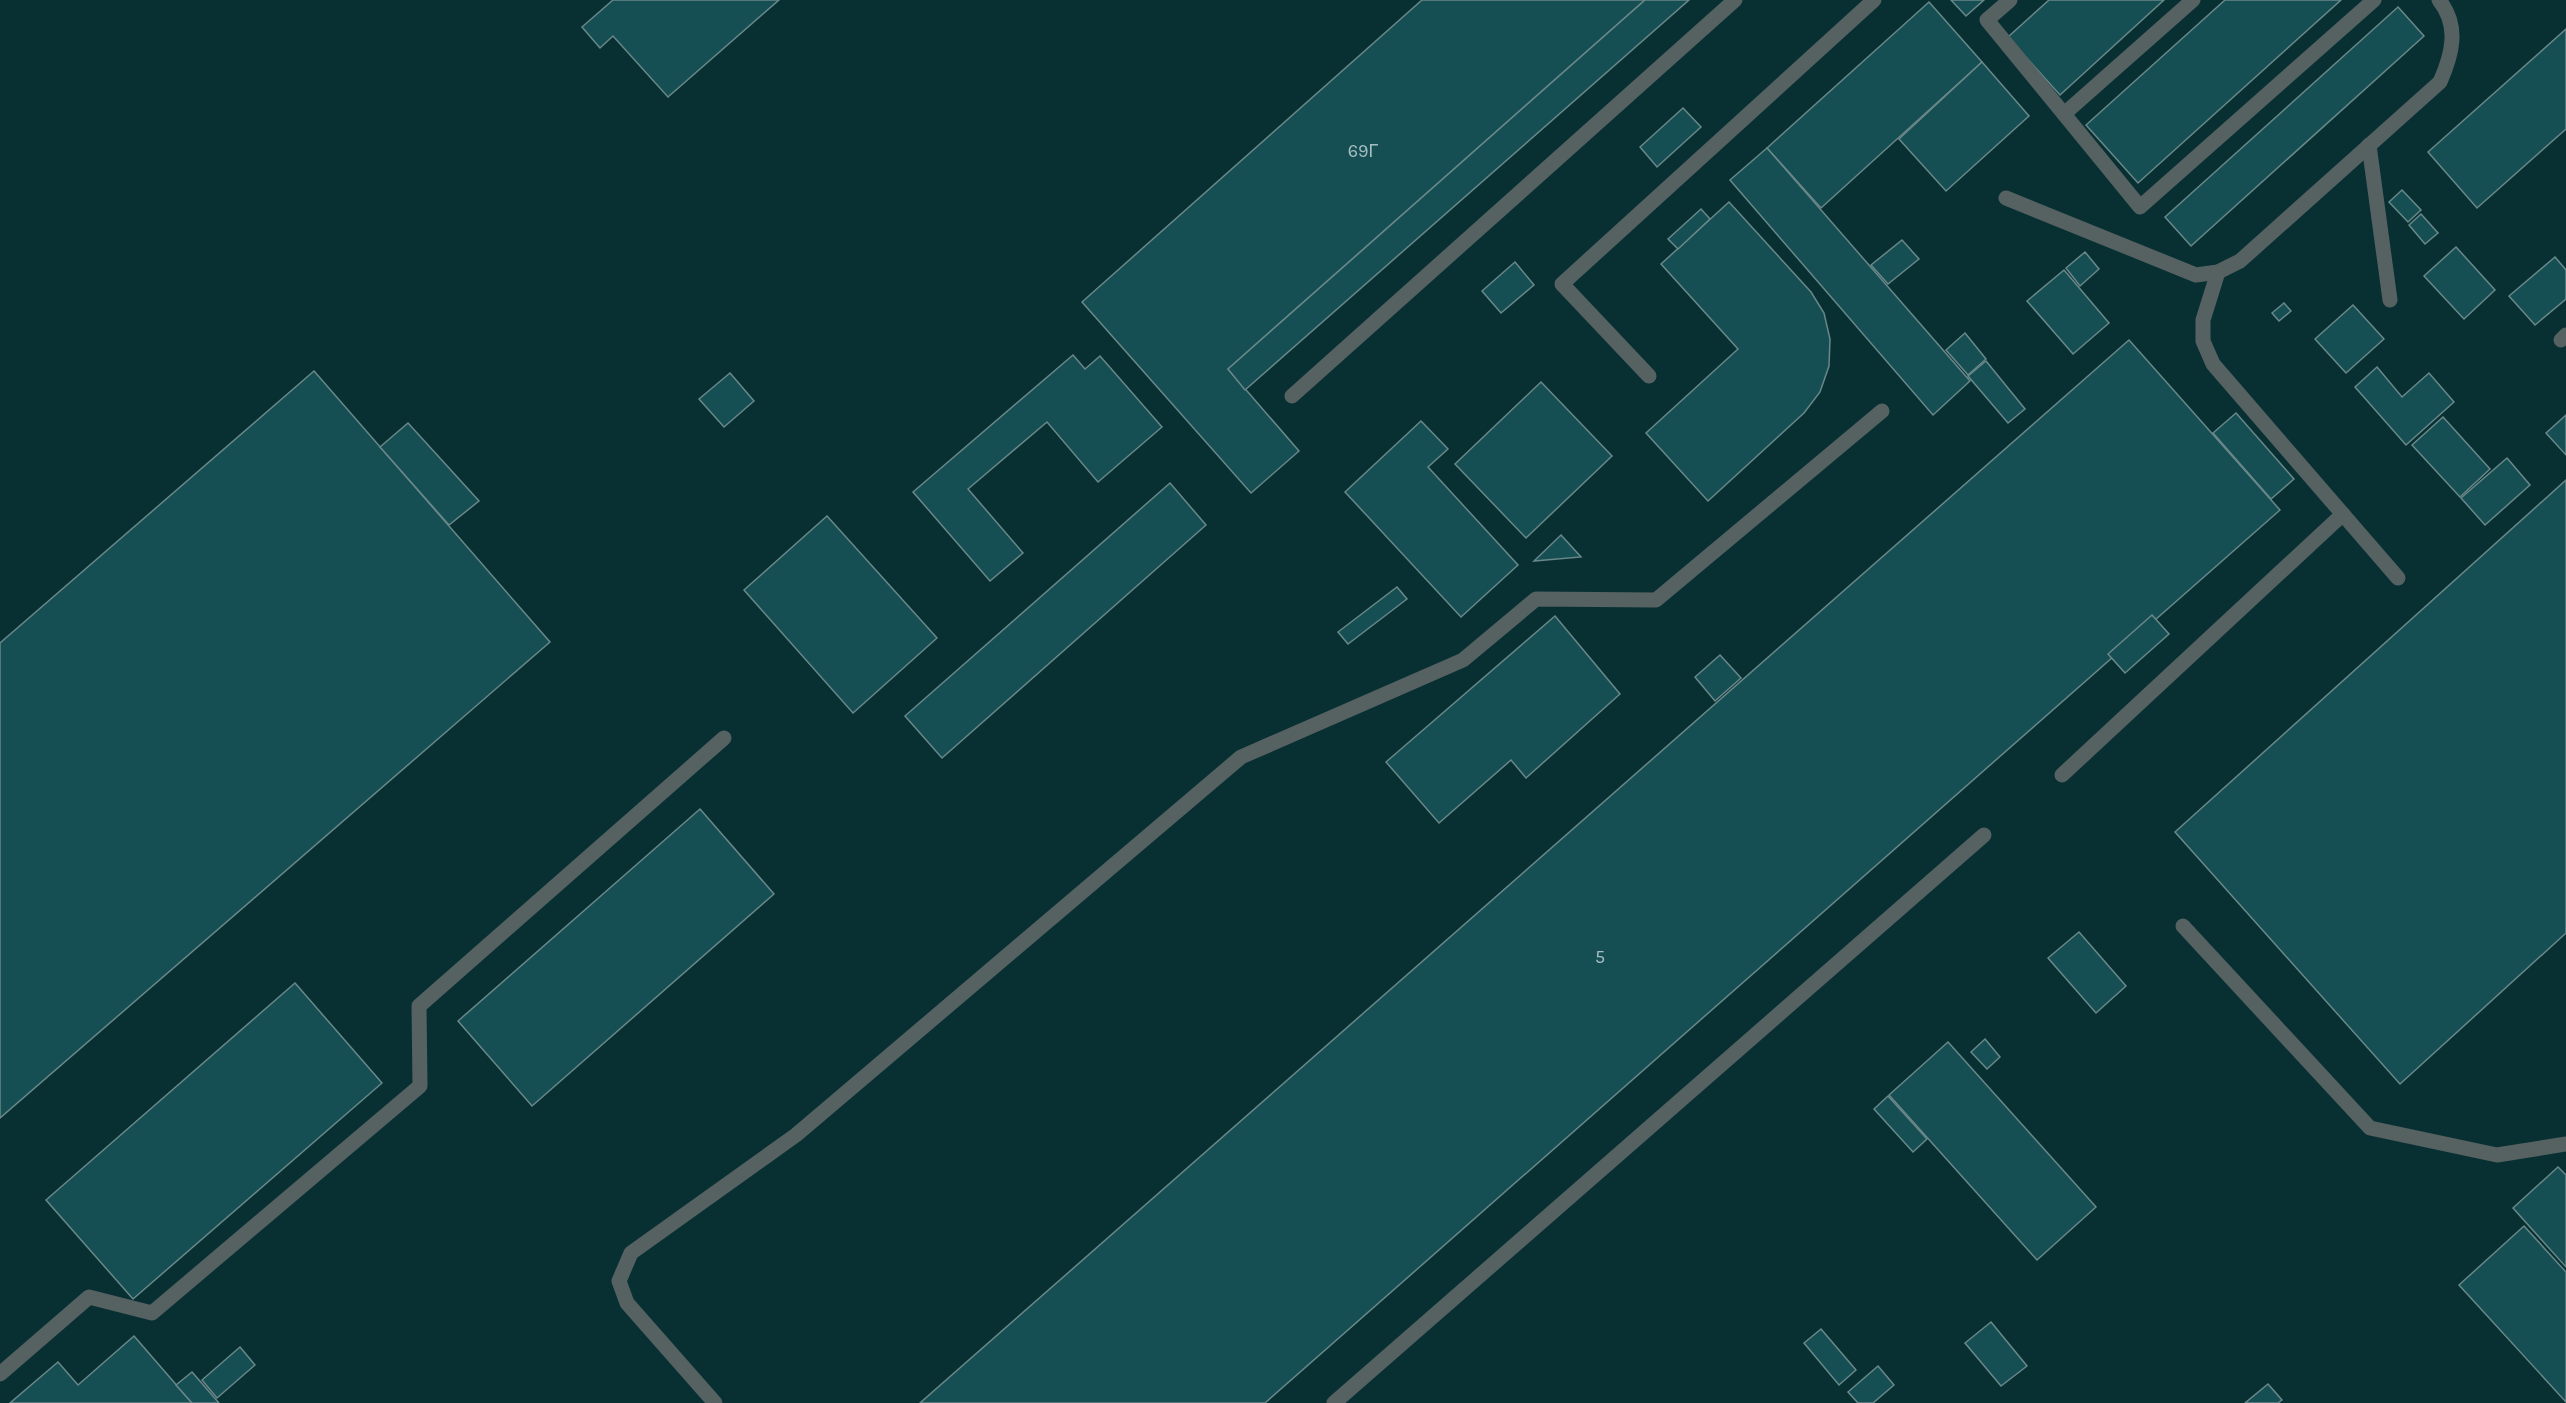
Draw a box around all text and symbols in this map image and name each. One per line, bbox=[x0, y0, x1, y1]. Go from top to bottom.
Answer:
house number: 69Г bbox=[1348, 140, 1378, 162]
house number: 5 bbox=[1595, 946, 1605, 968]

